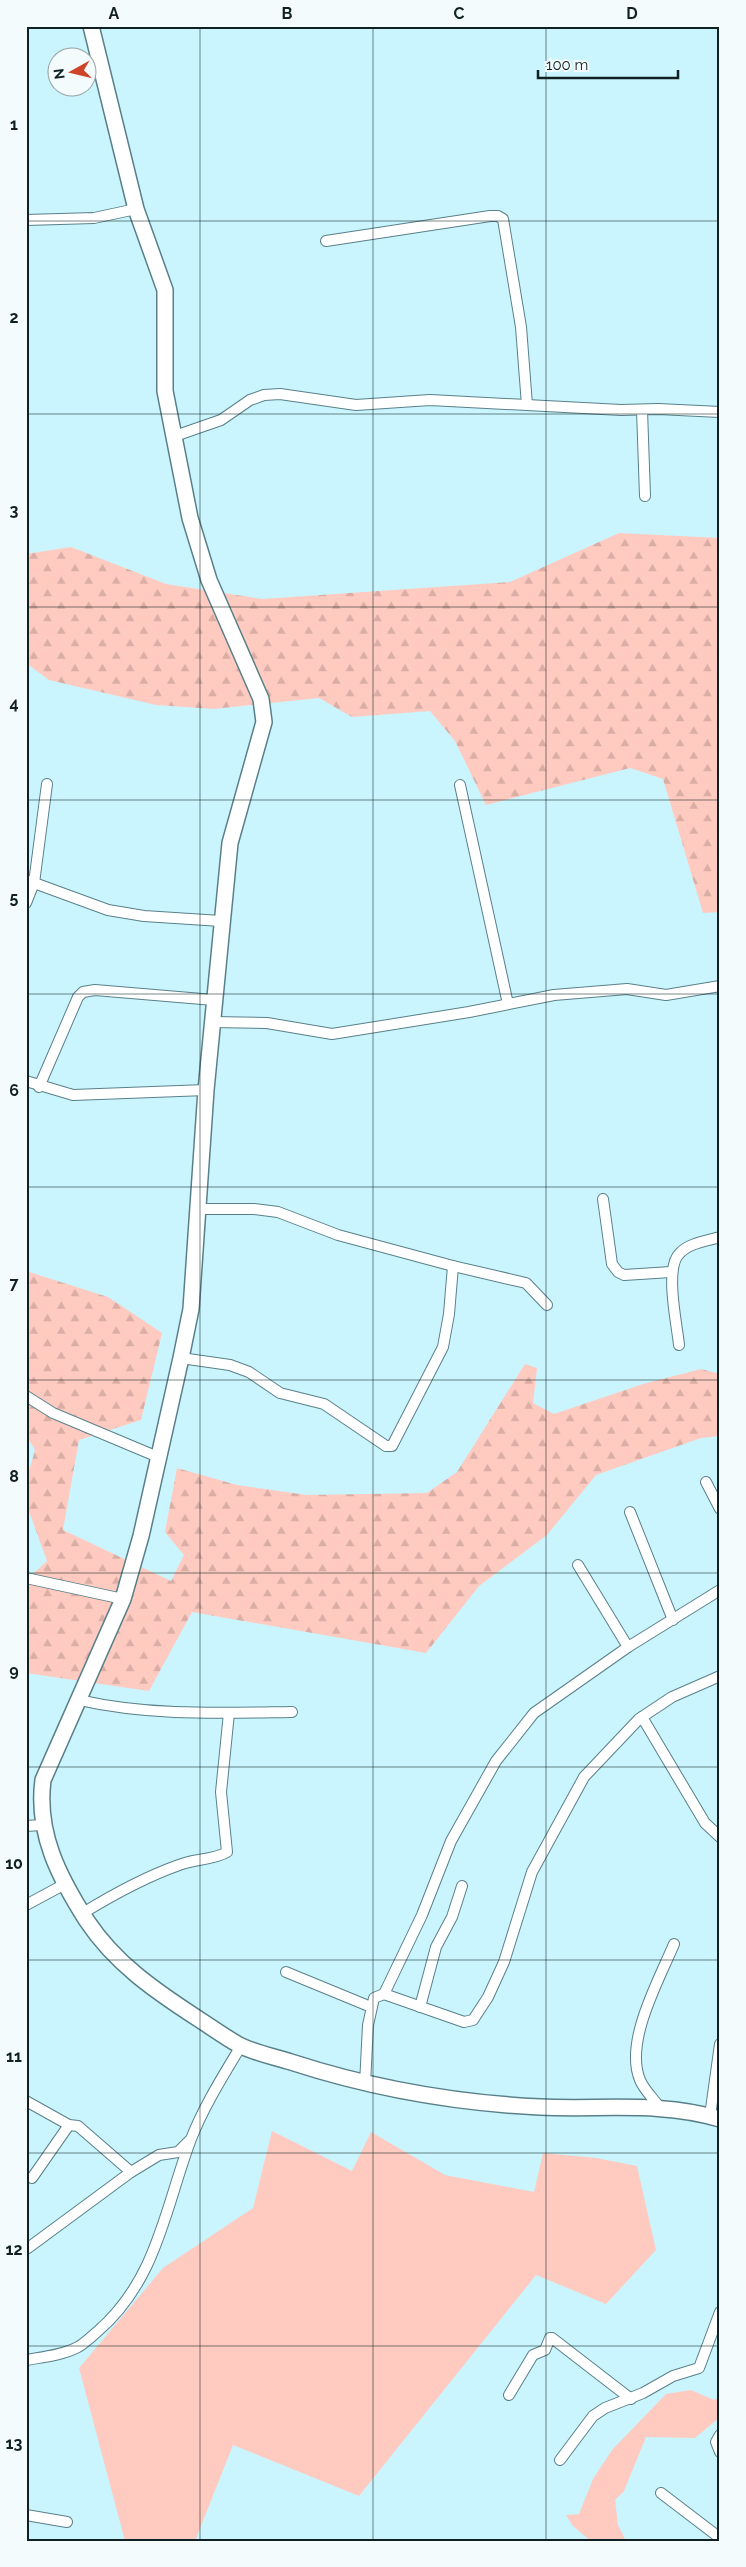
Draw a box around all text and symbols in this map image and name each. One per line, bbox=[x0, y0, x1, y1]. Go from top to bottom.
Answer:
text: A bbox=[109, 4, 120, 23]
text: B bbox=[282, 4, 293, 23]
text: C bbox=[454, 4, 465, 23]
text: D bbox=[626, 4, 638, 23]
north arrow bbox=[48, 48, 98, 98]
scale bar bbox=[538, 48, 678, 80]
text: 100 m bbox=[546, 56, 588, 74]
text: N bbox=[50, 67, 68, 80]
text: 1 bbox=[10, 115, 18, 134]
text: 2 bbox=[9, 308, 19, 327]
text: 3 bbox=[10, 501, 19, 520]
text: 4 bbox=[9, 694, 19, 713]
text: 5 bbox=[10, 888, 19, 907]
text: 6 bbox=[9, 1081, 19, 1100]
text: 7 bbox=[10, 1274, 19, 1293]
text: 8 bbox=[9, 1467, 19, 1486]
text: 9 bbox=[9, 1661, 19, 1680]
text: 10 bbox=[5, 1854, 23, 1873]
text: 11 bbox=[6, 2047, 22, 2066]
text: 12 bbox=[6, 2240, 22, 2259]
text: 13 bbox=[6, 2434, 22, 2453]

